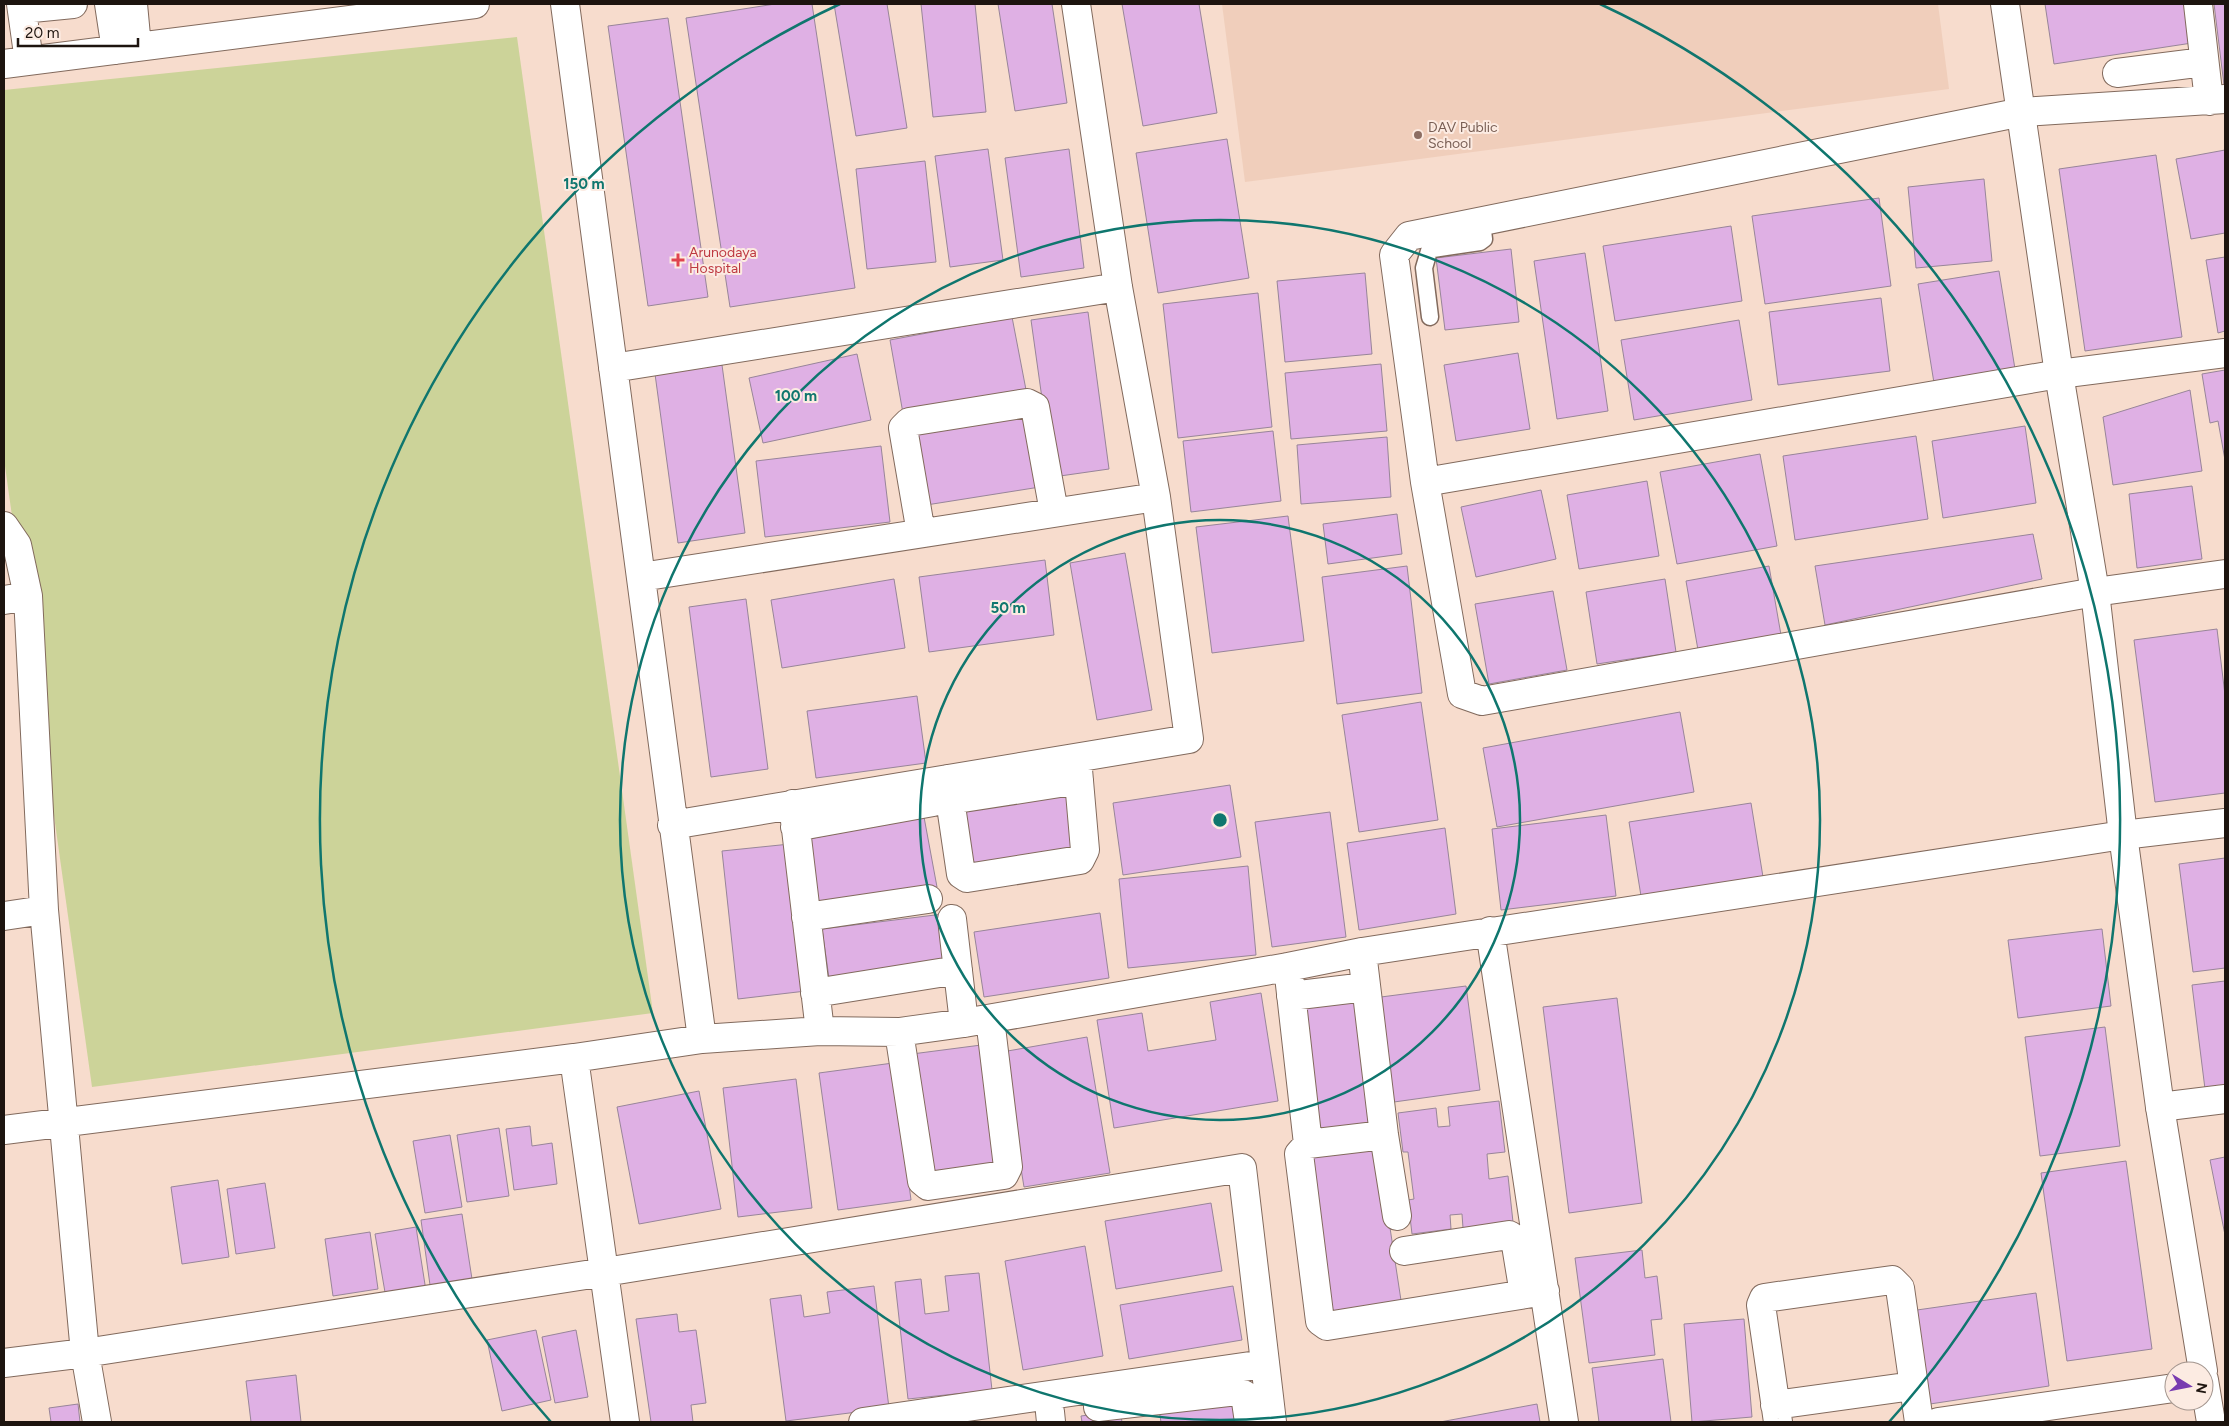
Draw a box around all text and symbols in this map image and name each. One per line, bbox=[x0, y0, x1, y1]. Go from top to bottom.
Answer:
scale bar bbox=[18, 15, 138, 47]
text: 20 m bbox=[25, 24, 59, 42]
place label: DAV Public School bbox=[1428, 119, 1498, 152]
marker: DAV Public School bbox=[1412, 129, 1424, 141]
text: 150 m bbox=[563, 175, 605, 193]
place label: Arunodaya Hospital bbox=[689, 244, 757, 277]
marker: Arunodaya Hospital bbox=[671, 253, 685, 267]
text: 100 m bbox=[775, 387, 817, 405]
text: 50 m bbox=[990, 599, 1026, 617]
centre of rings bbox=[1211, 811, 1229, 829]
north arrow bbox=[2164, 1361, 2214, 1411]
text: N bbox=[2192, 1381, 2211, 1395]

